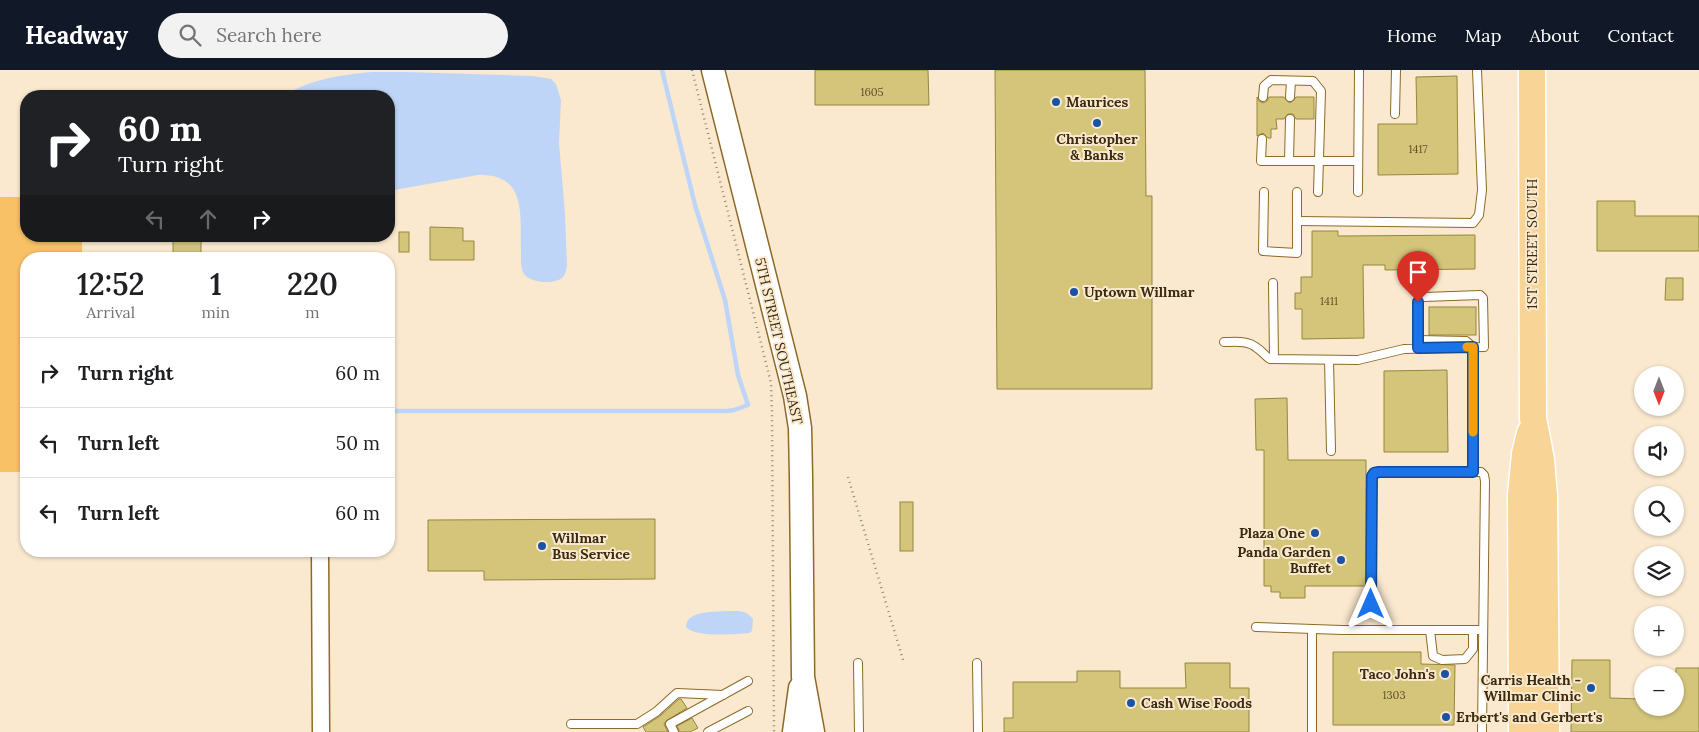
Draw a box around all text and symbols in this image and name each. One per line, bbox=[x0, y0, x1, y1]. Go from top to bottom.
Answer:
search box bbox=[158, 13, 508, 58]
text: Headway bbox=[25, 20, 128, 51]
icon: search bbox=[176, 21, 204, 49]
text: Search here bbox=[216, 23, 322, 47]
text: Home bbox=[1387, 24, 1437, 47]
text: Map bbox=[1465, 24, 1501, 47]
text: About bbox=[1529, 24, 1579, 47]
text: Contact bbox=[1607, 24, 1674, 47]
house number: 1605 bbox=[860, 85, 884, 99]
place label: Maurices bbox=[1066, 93, 1129, 111]
marker: Maurices bbox=[1050, 96, 1062, 108]
text: 60 m bbox=[118, 106, 202, 151]
icon: right bbox=[35, 110, 100, 175]
marker: Christopher & Banks bbox=[1091, 117, 1103, 129]
place label: Christopher & Banks bbox=[1056, 130, 1138, 164]
house number: 1417 bbox=[1408, 142, 1428, 156]
text: Turn right bbox=[118, 150, 223, 178]
street label: 1ST STREET SOUTH bbox=[1523, 179, 1541, 309]
icon: left bbox=[141, 205, 169, 233]
icon: ahead bbox=[194, 205, 222, 233]
icon: right bbox=[247, 205, 275, 233]
pin bbox=[1397, 251, 1439, 302]
street label: 5TH STREET SOUTHEAST bbox=[751, 256, 807, 426]
icon: arrive bbox=[1404, 258, 1432, 286]
text: 12:52 bbox=[77, 265, 145, 303]
text: 1 bbox=[210, 265, 222, 303]
text: 220 bbox=[287, 265, 338, 303]
place label: Uptown Willmar bbox=[1084, 283, 1195, 301]
marker: Uptown Willmar bbox=[1068, 286, 1080, 298]
house number: 1411 bbox=[1320, 294, 1338, 308]
text: Arrival bbox=[86, 302, 135, 322]
text: min bbox=[202, 302, 230, 322]
text: m bbox=[305, 302, 320, 322]
icon: right bbox=[35, 359, 63, 387]
text: Turn right bbox=[78, 361, 174, 385]
text: 60 m bbox=[335, 361, 380, 385]
north arrow bbox=[1634, 366, 1684, 416]
map controls bbox=[1634, 366, 1684, 716]
button: sound bbox=[1634, 426, 1684, 476]
icon: left bbox=[35, 429, 63, 457]
text: Turn left bbox=[78, 431, 159, 455]
text: 50 m bbox=[336, 431, 380, 455]
button: search bbox=[1634, 486, 1684, 536]
icon: left bbox=[35, 499, 63, 527]
text: Turn left bbox=[78, 501, 159, 525]
text: 60 m bbox=[335, 501, 380, 525]
place label: Plaza One bbox=[1239, 524, 1305, 542]
marker: Plaza One bbox=[1309, 527, 1321, 539]
place label: Willmar Bus Service bbox=[552, 529, 630, 563]
marker: Willmar Bus Service bbox=[536, 540, 548, 552]
place label: Panda Garden Buffet bbox=[1237, 543, 1331, 577]
button: layers bbox=[1634, 546, 1684, 596]
marker: Panda Garden Buffet bbox=[1335, 554, 1347, 566]
position arrow bbox=[1344, 577, 1396, 629]
button: + bbox=[1634, 606, 1684, 656]
place label: Taco John's bbox=[1360, 665, 1435, 683]
button: − bbox=[1634, 666, 1684, 716]
marker: Taco John's bbox=[1439, 668, 1451, 680]
place label: Carris Health - Willmar Clinic bbox=[1481, 671, 1582, 705]
marker: Carris Health - Willmar Clinic bbox=[1585, 682, 1597, 694]
house number: 1303 bbox=[1382, 688, 1406, 702]
place label: Cash Wise Foods bbox=[1141, 694, 1252, 712]
marker: Cash Wise Foods bbox=[1125, 697, 1137, 709]
place label: Erbert's and Gerbert's bbox=[1456, 708, 1603, 726]
marker: Erbert's and Gerbert's bbox=[1440, 711, 1452, 723]

